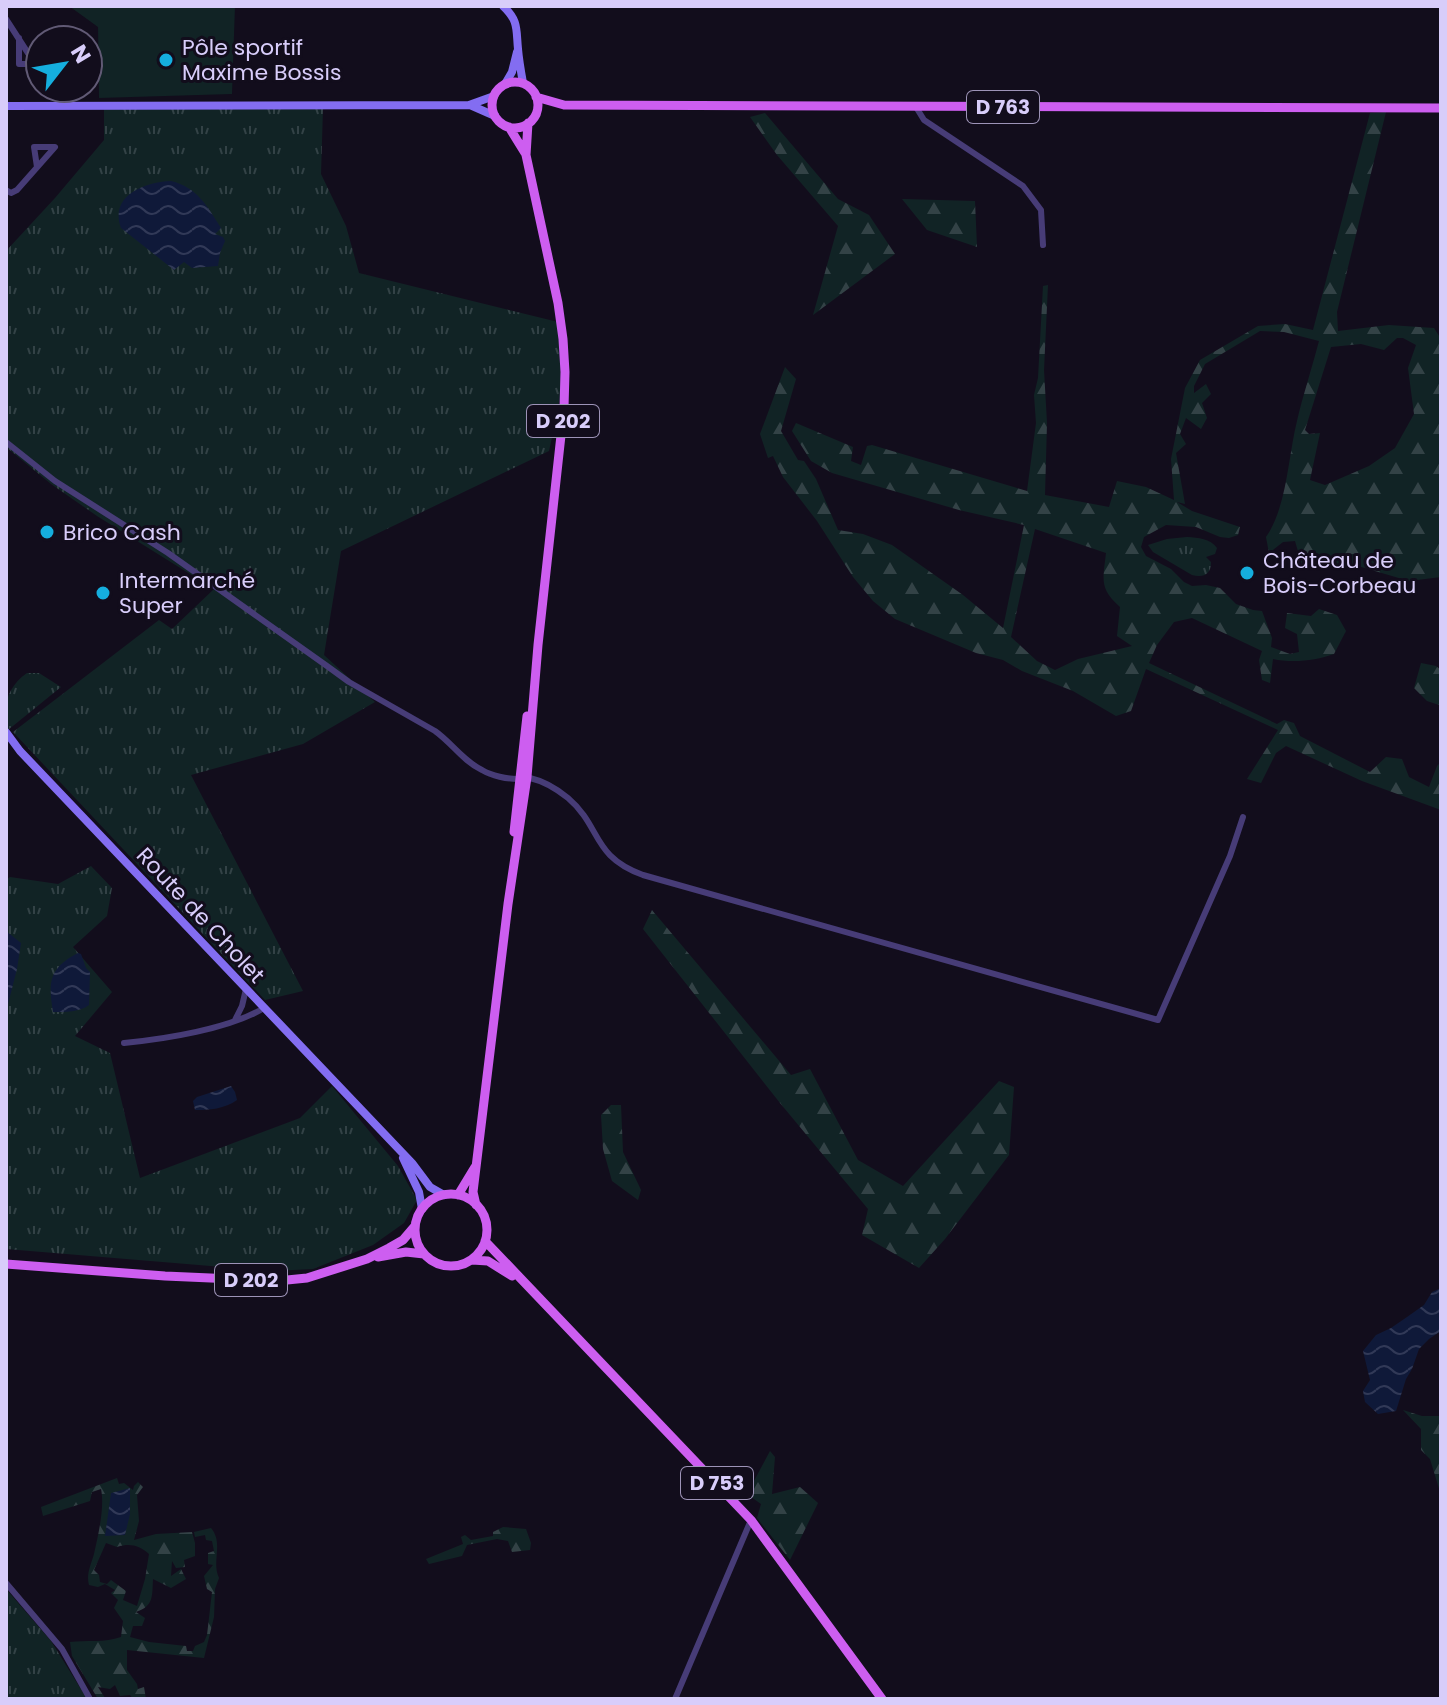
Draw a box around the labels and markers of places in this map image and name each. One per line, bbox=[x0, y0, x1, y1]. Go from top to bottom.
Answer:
place label: Pôle sportif Maxime Bossis bbox=[182, 32, 341, 88]
marker: Pôle sportif Maxime Bossis bbox=[157, 51, 175, 69]
place label: Brico Cash bbox=[63, 517, 181, 548]
marker: Brico Cash bbox=[38, 523, 56, 541]
place label: Château de Bois-Corbeau bbox=[1263, 545, 1416, 601]
marker: Château de Bois-Corbeau bbox=[1238, 564, 1256, 582]
place label: Intermarché Super bbox=[119, 565, 255, 621]
marker: Intermarché Super bbox=[94, 584, 112, 602]

